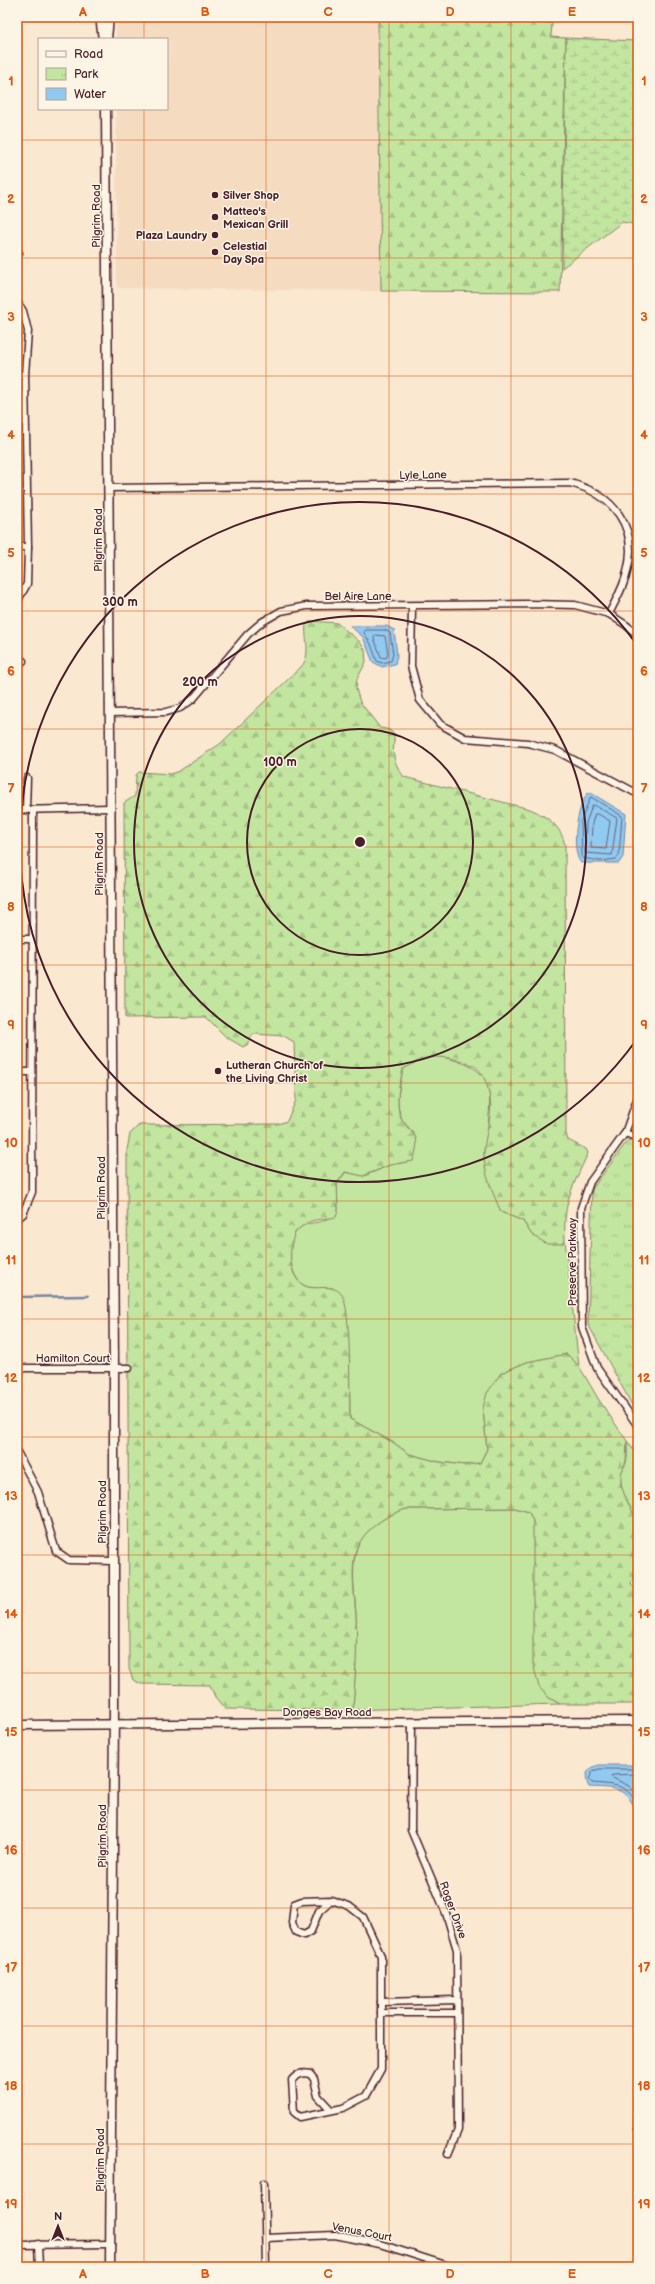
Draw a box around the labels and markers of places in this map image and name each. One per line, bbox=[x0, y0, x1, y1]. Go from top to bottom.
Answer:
place label: Silver Shop bbox=[223, 189, 279, 202]
marker: Silver Shop bbox=[210, 190, 220, 200]
place label: Matteo's Mexican Grill bbox=[223, 205, 289, 231]
marker: Matteo's Mexican Grill bbox=[210, 212, 220, 222]
place label: Plaza Laundry bbox=[136, 229, 207, 242]
marker: Plaza Laundry bbox=[210, 230, 220, 240]
place label: Celestial Day Spa bbox=[223, 240, 267, 266]
marker: Celestial Day Spa bbox=[210, 247, 220, 257]
centre of rings bbox=[353, 835, 367, 849]
place label: Lutheran Church of the Living Christ bbox=[225, 1059, 324, 1085]
marker: Lutheran Church of the Living Christ bbox=[213, 1066, 223, 1076]

